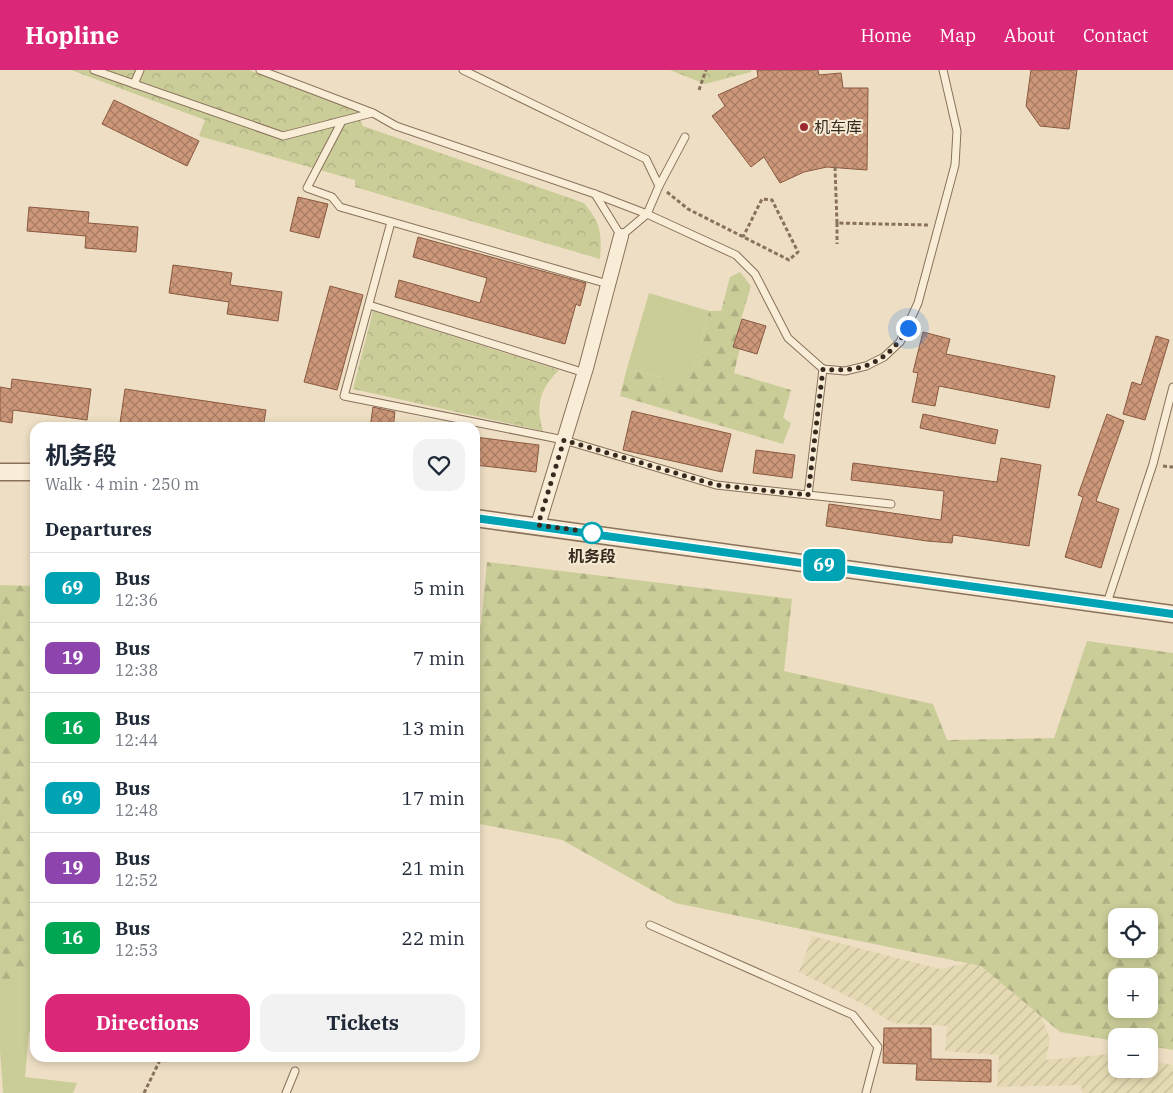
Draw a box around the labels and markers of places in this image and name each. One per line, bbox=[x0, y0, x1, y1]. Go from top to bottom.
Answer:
place label: 机车库 bbox=[814, 117, 862, 137]
marker: 机车库 bbox=[798, 121, 810, 133]
marker: 机务段 bbox=[581, 522, 603, 544]
place label: 机务段 bbox=[568, 546, 616, 566]

